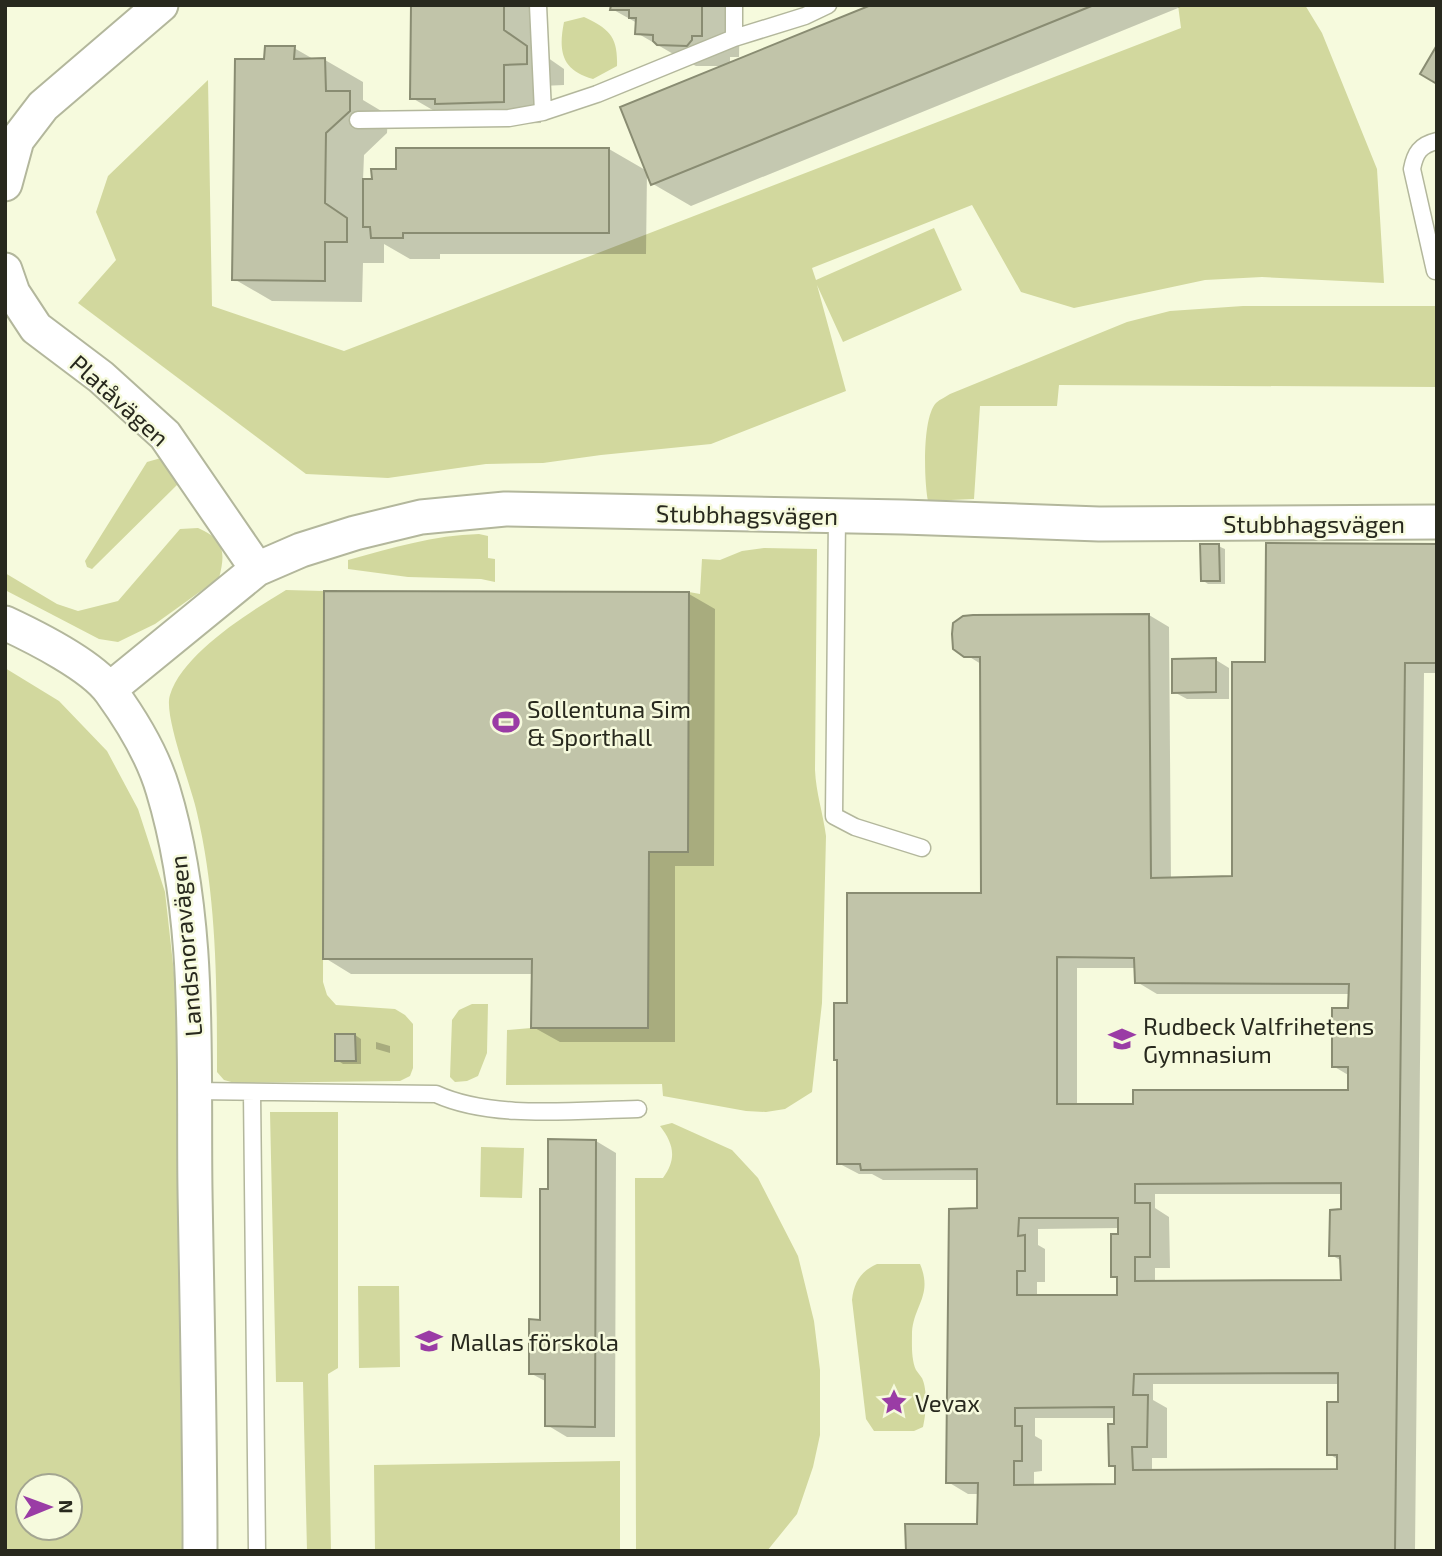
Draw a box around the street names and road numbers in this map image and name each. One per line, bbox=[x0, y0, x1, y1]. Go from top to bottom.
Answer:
street label: Platåvägen bbox=[65, 348, 175, 452]
street label: Stubbhagsvägen bbox=[656, 498, 838, 530]
street label: Stubbhagsvägen bbox=[1223, 509, 1405, 538]
street label: Landsnoravägen bbox=[163, 854, 207, 1038]

